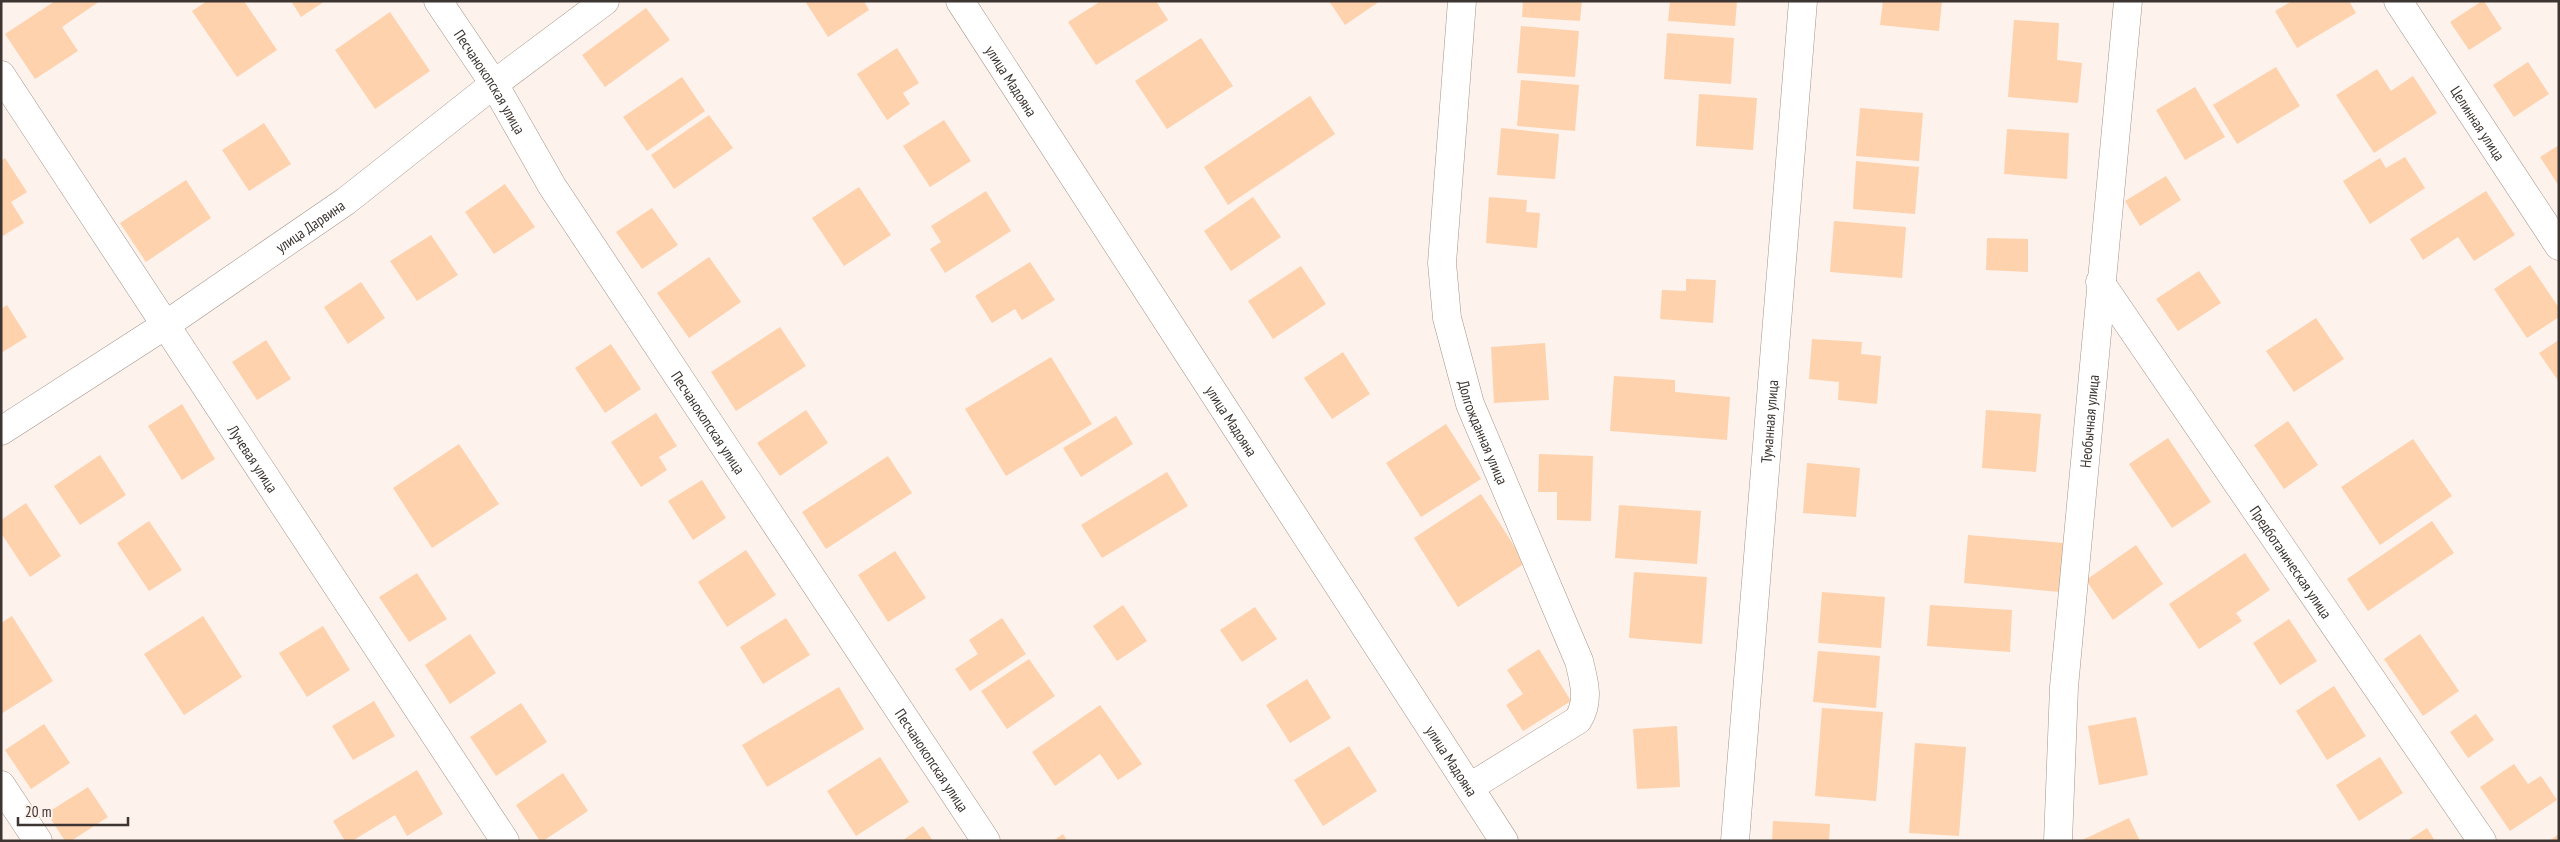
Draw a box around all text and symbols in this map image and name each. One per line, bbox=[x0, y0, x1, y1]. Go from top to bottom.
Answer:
street label: Песчанокопская улица bbox=[450, 26, 530, 137]
street label: улица Мадояна bbox=[982, 42, 1042, 120]
street label: Целинная улица bbox=[2447, 82, 2510, 164]
street label: улица Дарвина bbox=[272, 195, 348, 256]
street label: Песчанокопская улица bbox=[668, 367, 750, 478]
street label: Необычная улица bbox=[2075, 374, 2103, 469]
street label: Долгожданная улица bbox=[1455, 378, 1512, 487]
street label: Туманная улица bbox=[1756, 379, 1782, 464]
street label: улица Мадояна bbox=[1202, 382, 1262, 460]
street label: Лучевая улица bbox=[224, 420, 282, 496]
street label: Предботаническая улица bbox=[2246, 502, 2337, 622]
street label: Песчанокопская улица bbox=[891, 705, 973, 815]
street label: улица Мадояна bbox=[1422, 721, 1482, 800]
scale bar bbox=[18, 794, 128, 826]
text: 20 m bbox=[25, 802, 51, 821]

